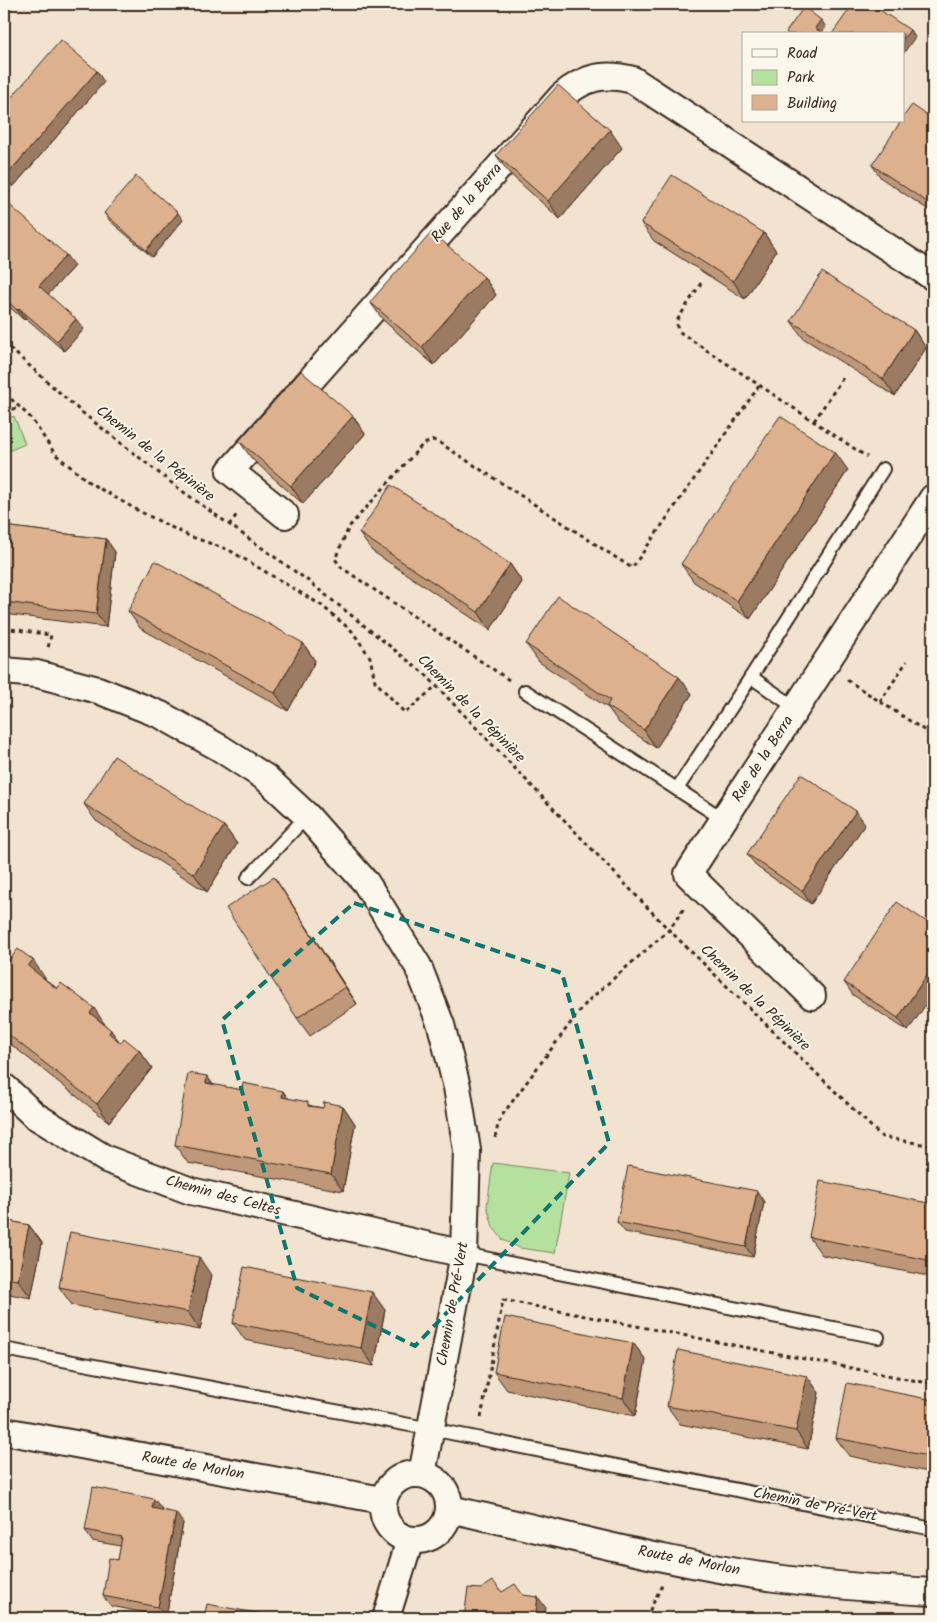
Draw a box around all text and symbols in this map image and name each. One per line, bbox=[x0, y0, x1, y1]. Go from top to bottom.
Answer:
legend bbox=[742, 32, 904, 122]
text: Road bbox=[787, 42, 818, 66]
text: Park bbox=[787, 66, 815, 90]
text: Building bbox=[787, 92, 837, 116]
street label: Rue de la Berra bbox=[425, 158, 509, 248]
street label: Chemin de la Pépinière bbox=[90, 400, 220, 508]
street label: Chemin de la Pépinière bbox=[411, 649, 531, 769]
street label: Rue de la Berra bbox=[726, 711, 800, 807]
street label: Chemin de la Pépinière bbox=[694, 939, 816, 1057]
street label: Chemin des Celtes bbox=[163, 1169, 284, 1223]
street label: Chemin de Pré-Vert bbox=[430, 1240, 476, 1368]
street label: Route de Morlon bbox=[140, 1445, 246, 1487]
street label: Chemin de Pré-Vert bbox=[751, 1481, 879, 1529]
street label: Route de Morlon bbox=[636, 1539, 742, 1583]

